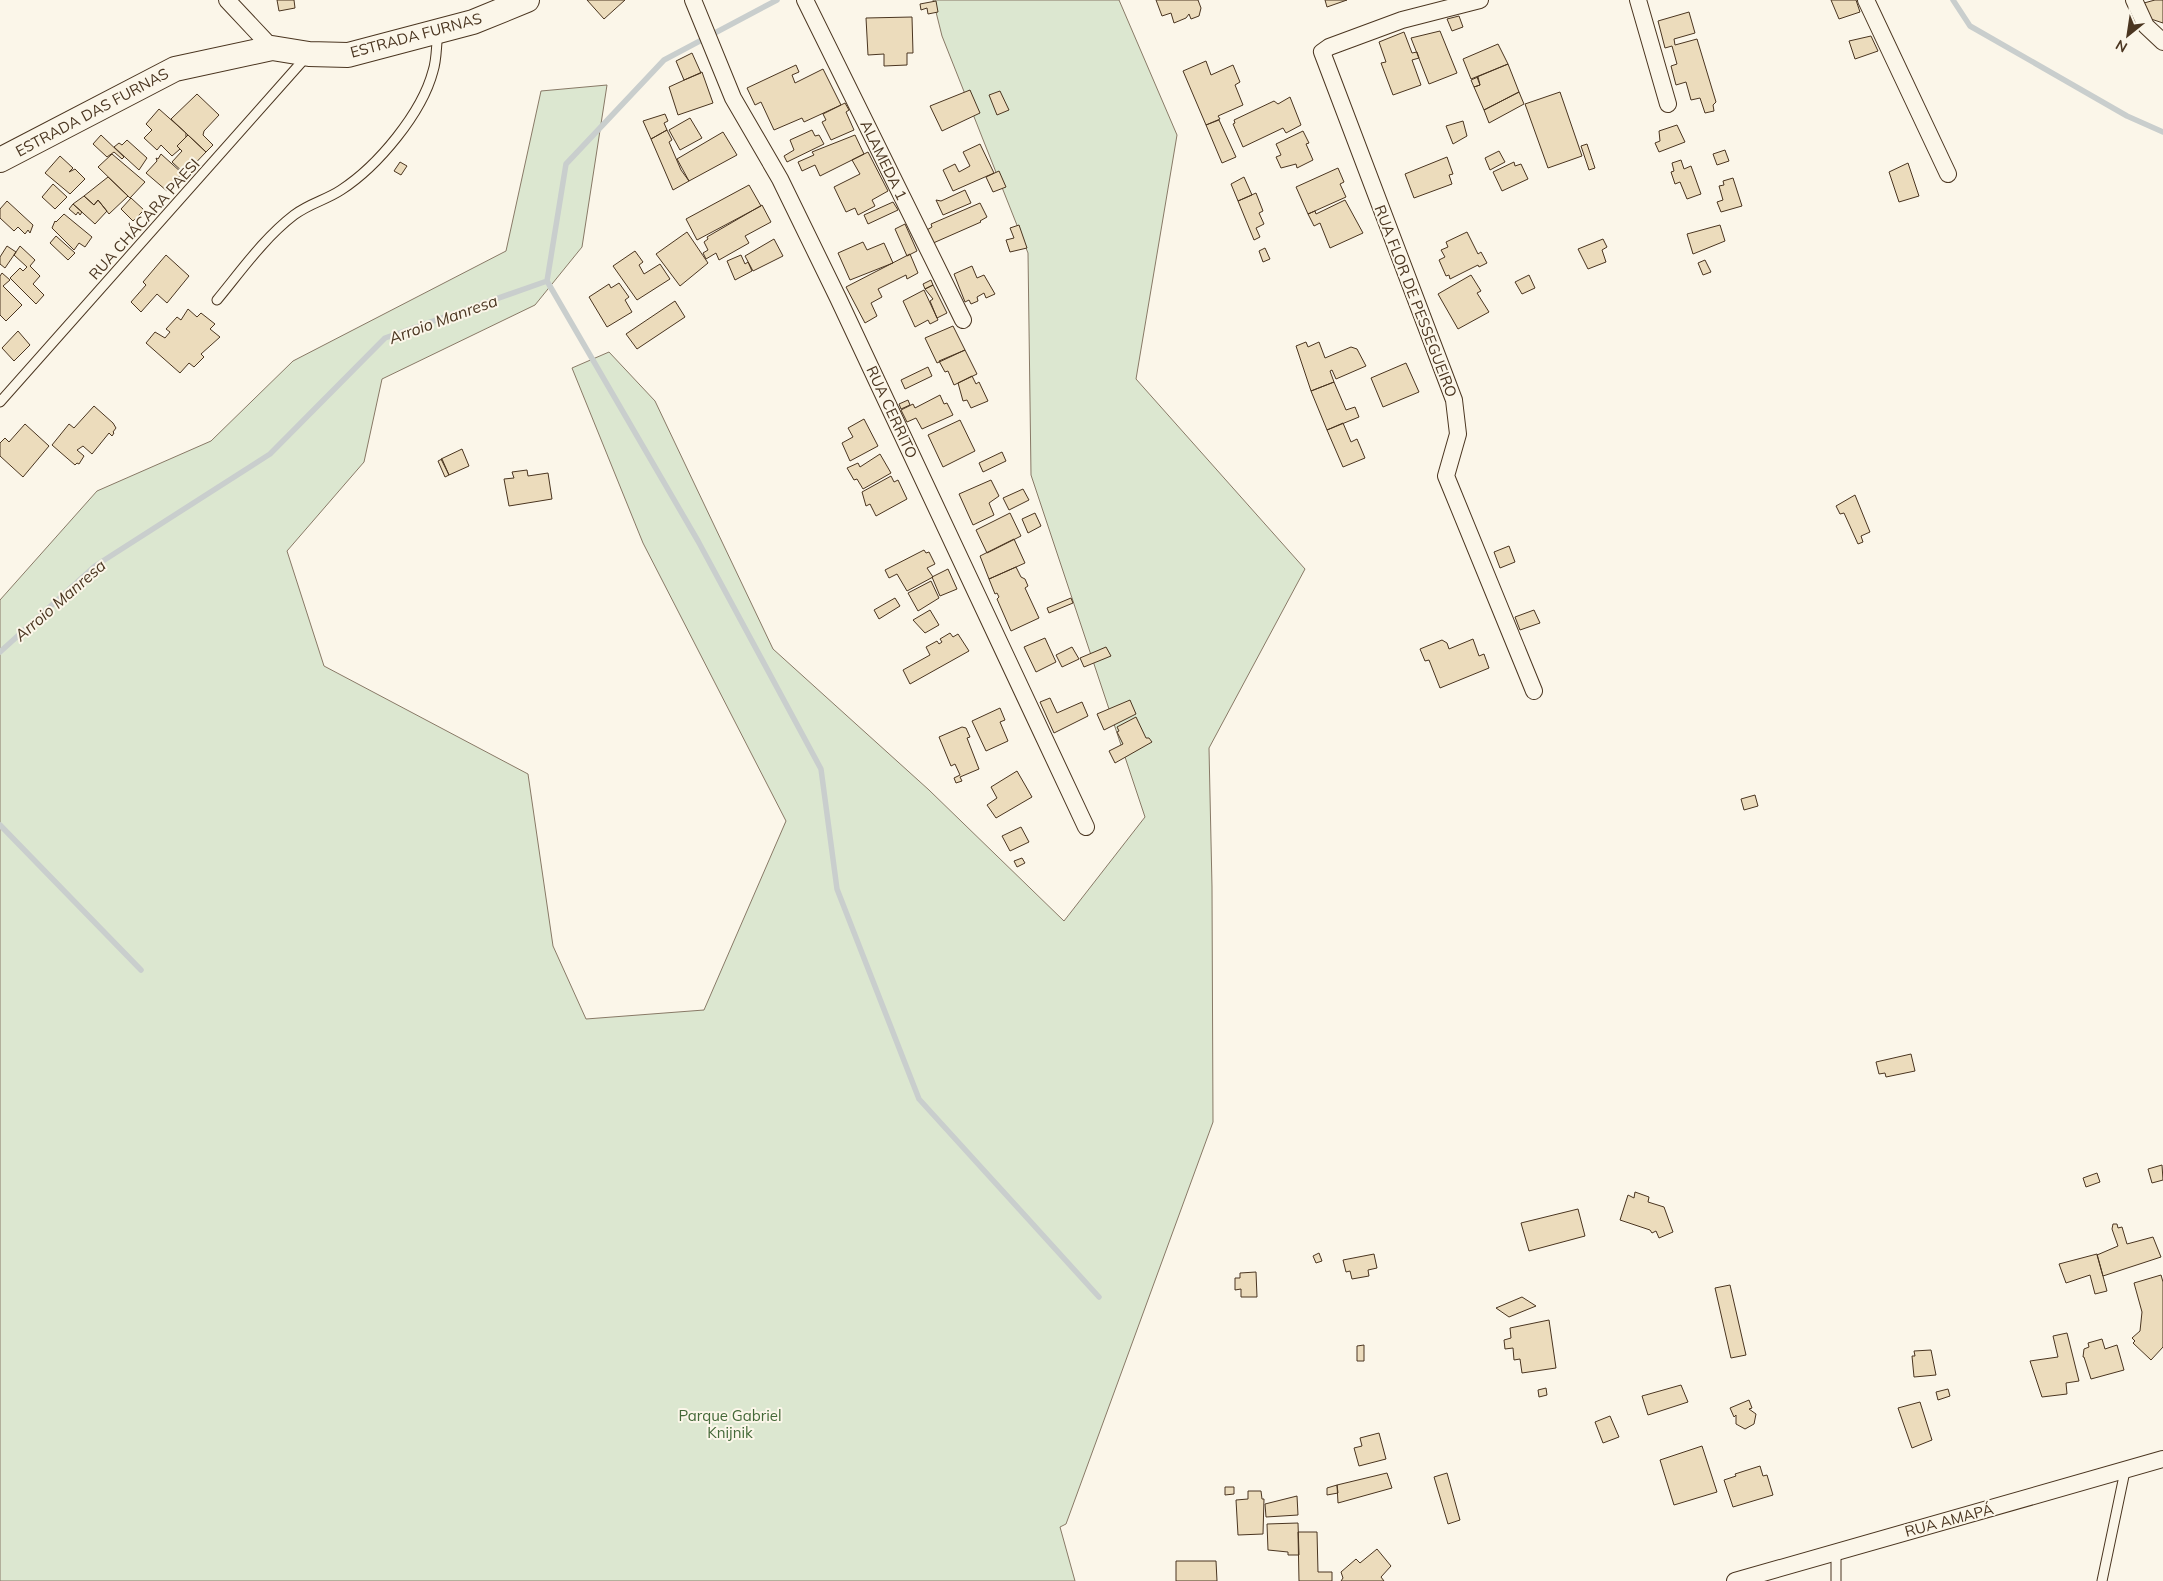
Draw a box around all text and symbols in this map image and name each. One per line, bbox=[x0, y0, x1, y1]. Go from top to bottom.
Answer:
street label: ESTRADA FURNAS bbox=[348, 8, 484, 62]
north arrow bbox=[2103, 10, 2153, 60]
text: N bbox=[2112, 36, 2131, 57]
street label: ESTRADA DAS FURNAS bbox=[12, 64, 172, 160]
street label: ALAMEDA 1 bbox=[856, 117, 912, 203]
street label: RUA CHÁCARA PAESI bbox=[85, 154, 203, 284]
street label: RUA FLOR DE PESSEGUEIRO bbox=[1370, 202, 1462, 400]
water label: Arroio Manresa bbox=[385, 290, 500, 348]
street label: RUA CERRITO bbox=[862, 363, 922, 461]
water label: Arroio Manresa bbox=[10, 555, 110, 646]
park label: Parque Gabriel Knijnik bbox=[678, 1406, 782, 1442]
street label: RUA AMAPÁ bbox=[1903, 1499, 1995, 1541]

